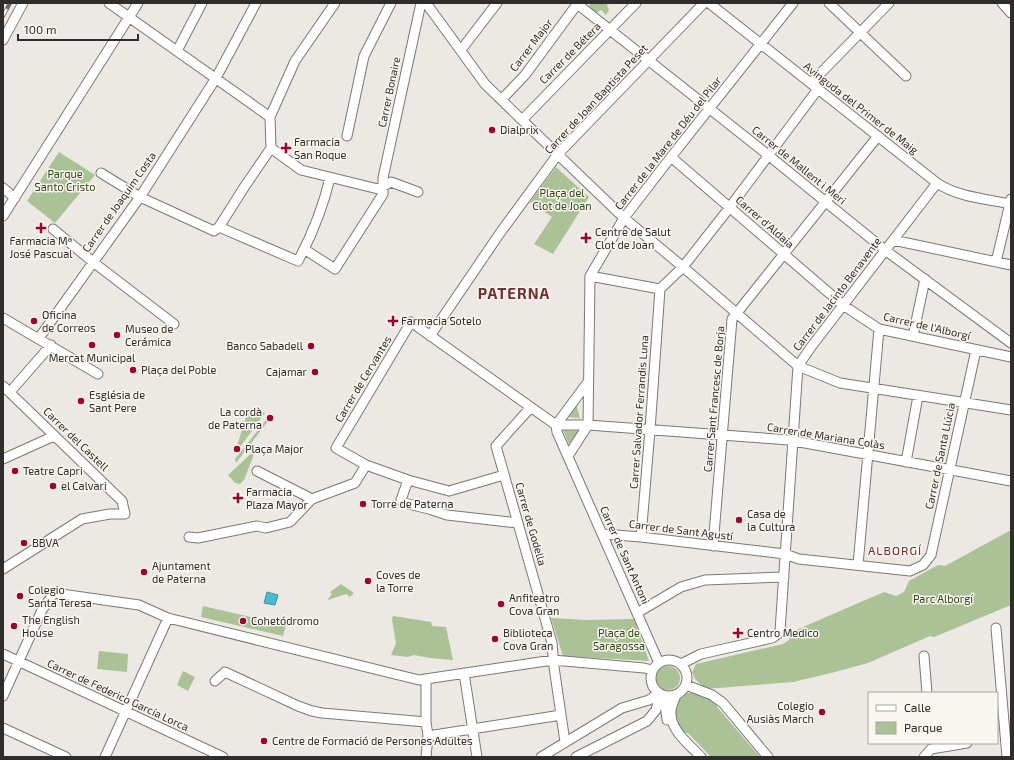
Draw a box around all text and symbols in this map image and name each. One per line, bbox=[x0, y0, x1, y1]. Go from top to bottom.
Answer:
street label: Carrer Major bbox=[507, 15, 556, 74]
scale bar bbox=[18, 16, 138, 42]
street label: Carrer de Bétera bbox=[536, 19, 603, 86]
text: 100 m bbox=[24, 22, 56, 36]
street label: Carrer de Joan Baptista Peset bbox=[541, 41, 650, 156]
street label: Carrer Bonaire bbox=[375, 55, 402, 128]
street label: Avinguda del Primer de Maig bbox=[802, 59, 921, 156]
street label: Carrer de la Mare de Déu del Pilar bbox=[612, 73, 724, 212]
place label: Dialprix bbox=[500, 123, 539, 136]
street label: Carrer de Mallent i Meri bbox=[750, 123, 849, 207]
marker: Dialprix bbox=[487, 125, 497, 135]
place label: Farmacia San Roque bbox=[294, 135, 347, 161]
marker: Farmacia San Roque bbox=[281, 143, 291, 153]
street label: Carrer de Joaquim Costa bbox=[79, 149, 158, 254]
park label: Parque Santo Cristo bbox=[35, 167, 95, 193]
park label: Plaça del Clot de Joan bbox=[532, 186, 592, 212]
street label: Carrer d'Aldaia bbox=[734, 193, 797, 250]
marker: Farmacia Mª José Pascual bbox=[36, 223, 46, 233]
place label: Centre de Salut Clot de Joan bbox=[595, 225, 671, 251]
marker: Centre de Salut Clot de Joan bbox=[580, 232, 592, 244]
place label: Farmacia Mª José Pascual bbox=[10, 234, 73, 260]
street label: Carrer de Jacinto Benavente bbox=[790, 234, 884, 353]
district label: PATERNA bbox=[478, 284, 550, 302]
place label: Oficina de Correos bbox=[42, 308, 96, 334]
street label: Carrer de l'Alborgí bbox=[882, 309, 973, 342]
place label: Farmacia Sotelo bbox=[401, 314, 481, 327]
marker: Oficina de Correos bbox=[29, 316, 39, 326]
marker: Farmacia Sotelo bbox=[388, 316, 398, 326]
place label: Museo de Cerámica bbox=[125, 322, 173, 348]
street label: Carrer Sant Francesc de Borja bbox=[701, 325, 727, 473]
marker: Museo de Cerámica bbox=[112, 330, 122, 340]
street label: Carrer de Cervantes bbox=[332, 333, 394, 424]
street label: Carrer Salvador Ferrandis Luna bbox=[627, 335, 650, 489]
place label: Banco Sabadell bbox=[226, 339, 304, 352]
marker: Mercat Municipal bbox=[87, 340, 97, 350]
marker: Banco Sabadell bbox=[306, 341, 316, 351]
place label: Mercat Municipal bbox=[49, 351, 136, 364]
place label: Plaça del Poble bbox=[141, 363, 217, 377]
marker: Plaça del Poble bbox=[128, 365, 138, 375]
place label: Cajamar bbox=[266, 365, 308, 379]
marker: Cajamar bbox=[310, 367, 320, 377]
place label: Església de Sant Pere bbox=[89, 388, 145, 414]
marker: Església de Sant Pere bbox=[76, 396, 86, 406]
street label: Carrer de Santa Llúcia bbox=[922, 401, 957, 510]
street label: Carrer del Castell bbox=[41, 404, 112, 474]
place label: La cordà de Paterna bbox=[208, 405, 262, 431]
marker: La cordà de Paterna bbox=[265, 413, 275, 423]
street label: Carrer de Mariana Colàs bbox=[766, 420, 886, 451]
place label: Plaça Major bbox=[245, 442, 304, 456]
marker: Plaça Major bbox=[232, 444, 242, 454]
place label: Teatre Capri bbox=[23, 464, 83, 477]
marker: Teatre Capri bbox=[10, 466, 20, 476]
place label: el Calvari bbox=[61, 479, 107, 492]
marker: el Calvari bbox=[48, 481, 58, 491]
street label: Carrer de Godella bbox=[513, 481, 550, 567]
place label: Farmacia Plaza Mayor bbox=[246, 485, 309, 511]
marker: Farmacia Plaza Mayor bbox=[233, 493, 243, 503]
place label: Torre de Paterna bbox=[371, 497, 454, 510]
marker: Torre de Paterna bbox=[358, 499, 368, 509]
street label: Carrer de Sant Antoni bbox=[598, 504, 653, 606]
place label: Casa de la Cultura bbox=[747, 507, 795, 533]
marker: Casa de la Cultura bbox=[734, 515, 744, 525]
street label: Carrer de Sant Agustí bbox=[628, 517, 735, 543]
place label: BBVA bbox=[32, 536, 59, 549]
marker: BBVA bbox=[19, 538, 29, 548]
district label: ALBORGÍ bbox=[868, 543, 922, 557]
place label: Ajuntament de Paterna bbox=[152, 559, 211, 585]
marker: Ajuntament de Paterna bbox=[139, 567, 149, 577]
place label: Coves de la Torre bbox=[376, 568, 420, 594]
marker: Coves de la Torre bbox=[363, 576, 373, 586]
place label: Colegio Santa Teresa bbox=[28, 583, 92, 609]
marker: Colegio Santa Teresa bbox=[15, 591, 25, 601]
place label: Anfiteatro Cova Gran bbox=[509, 591, 560, 617]
park label: Parc Alborgí bbox=[913, 592, 974, 605]
marker: Anfiteatro Cova Gran bbox=[496, 599, 506, 609]
place label: The English House bbox=[22, 613, 80, 639]
place label: Cohetódromo bbox=[251, 614, 319, 627]
marker: Cohetódromo bbox=[238, 616, 248, 626]
marker: The English House bbox=[9, 621, 19, 631]
place label: Biblioteca Cova Gran bbox=[503, 626, 553, 652]
park label: Plaça de Saragossa bbox=[593, 626, 645, 652]
place label: Centro Medico bbox=[747, 626, 819, 639]
marker: Centro Medico bbox=[732, 627, 744, 639]
marker: Biblioteca Cova Gran bbox=[490, 634, 500, 644]
street label: Carrer de Federico García Lorca bbox=[45, 656, 191, 733]
legend bbox=[868, 692, 998, 744]
place label: Colegio Ausiàs March bbox=[747, 699, 814, 725]
text: Calle bbox=[904, 700, 931, 714]
marker: Colegio Ausiàs March bbox=[817, 707, 827, 717]
text: Parque bbox=[904, 720, 942, 734]
place label: Centre de Formació de Persones Adultes bbox=[272, 734, 473, 747]
marker: Centre de Formació de Persones Adultes bbox=[259, 736, 269, 746]

